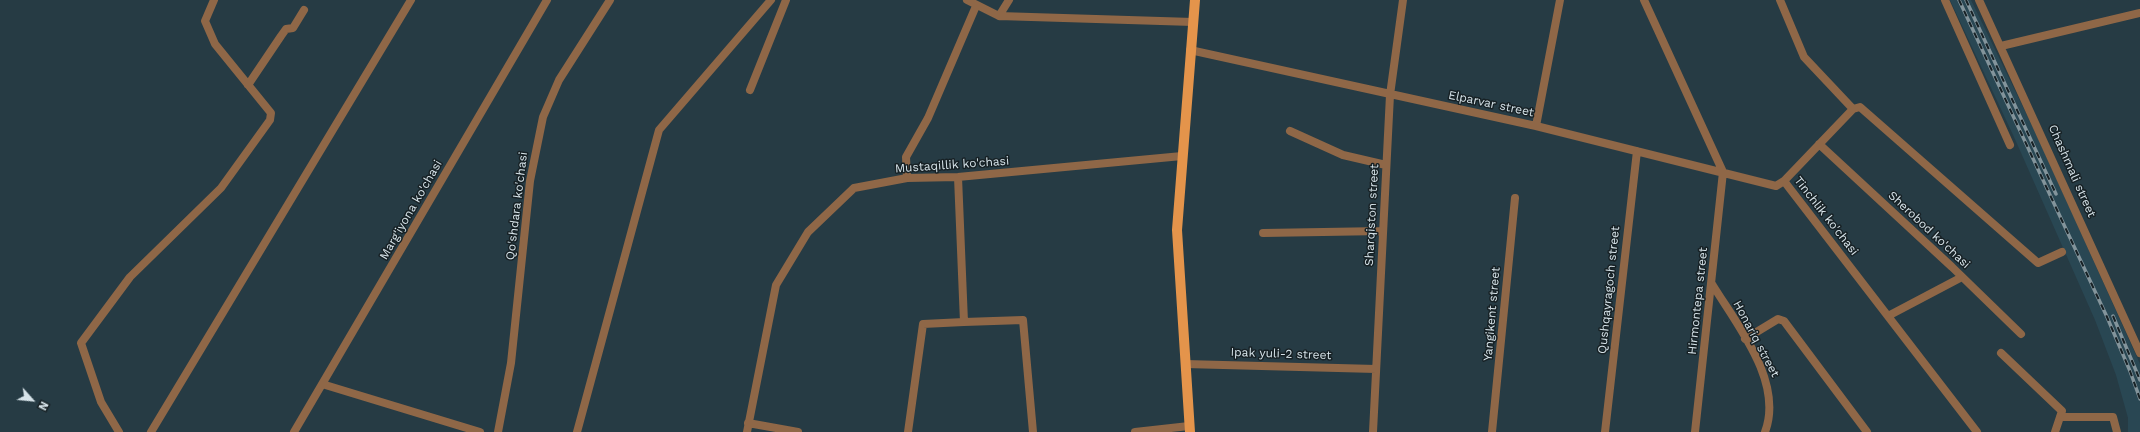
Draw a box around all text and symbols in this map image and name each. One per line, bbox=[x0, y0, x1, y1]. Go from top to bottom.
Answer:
street label: Elparvar street bbox=[1447, 88, 1535, 120]
street label: Chashmali street bbox=[2045, 122, 2099, 220]
street label: Qo'shdara ko'chasi bbox=[503, 151, 531, 261]
street label: Mustaqillik ko'chasi bbox=[894, 154, 1010, 176]
street label: Marg'iyona ko'chasi bbox=[377, 158, 445, 262]
street label: Sharqiston street bbox=[1362, 164, 1382, 266]
street label: Tinchlik ko'chasi bbox=[1791, 174, 1861, 258]
street label: Sherobod ko'chasi bbox=[1885, 188, 1973, 272]
street label: Qushqayragoch street bbox=[1595, 225, 1623, 355]
street label: Hirmontepa street bbox=[1685, 247, 1711, 355]
street label: Yangikent street bbox=[1481, 266, 1503, 362]
street label: Honariq street bbox=[1730, 298, 1782, 380]
street label: Ipak yuli-2 street bbox=[1230, 345, 1332, 363]
north arrow bbox=[12, 380, 52, 420]
text: N bbox=[35, 399, 51, 412]

